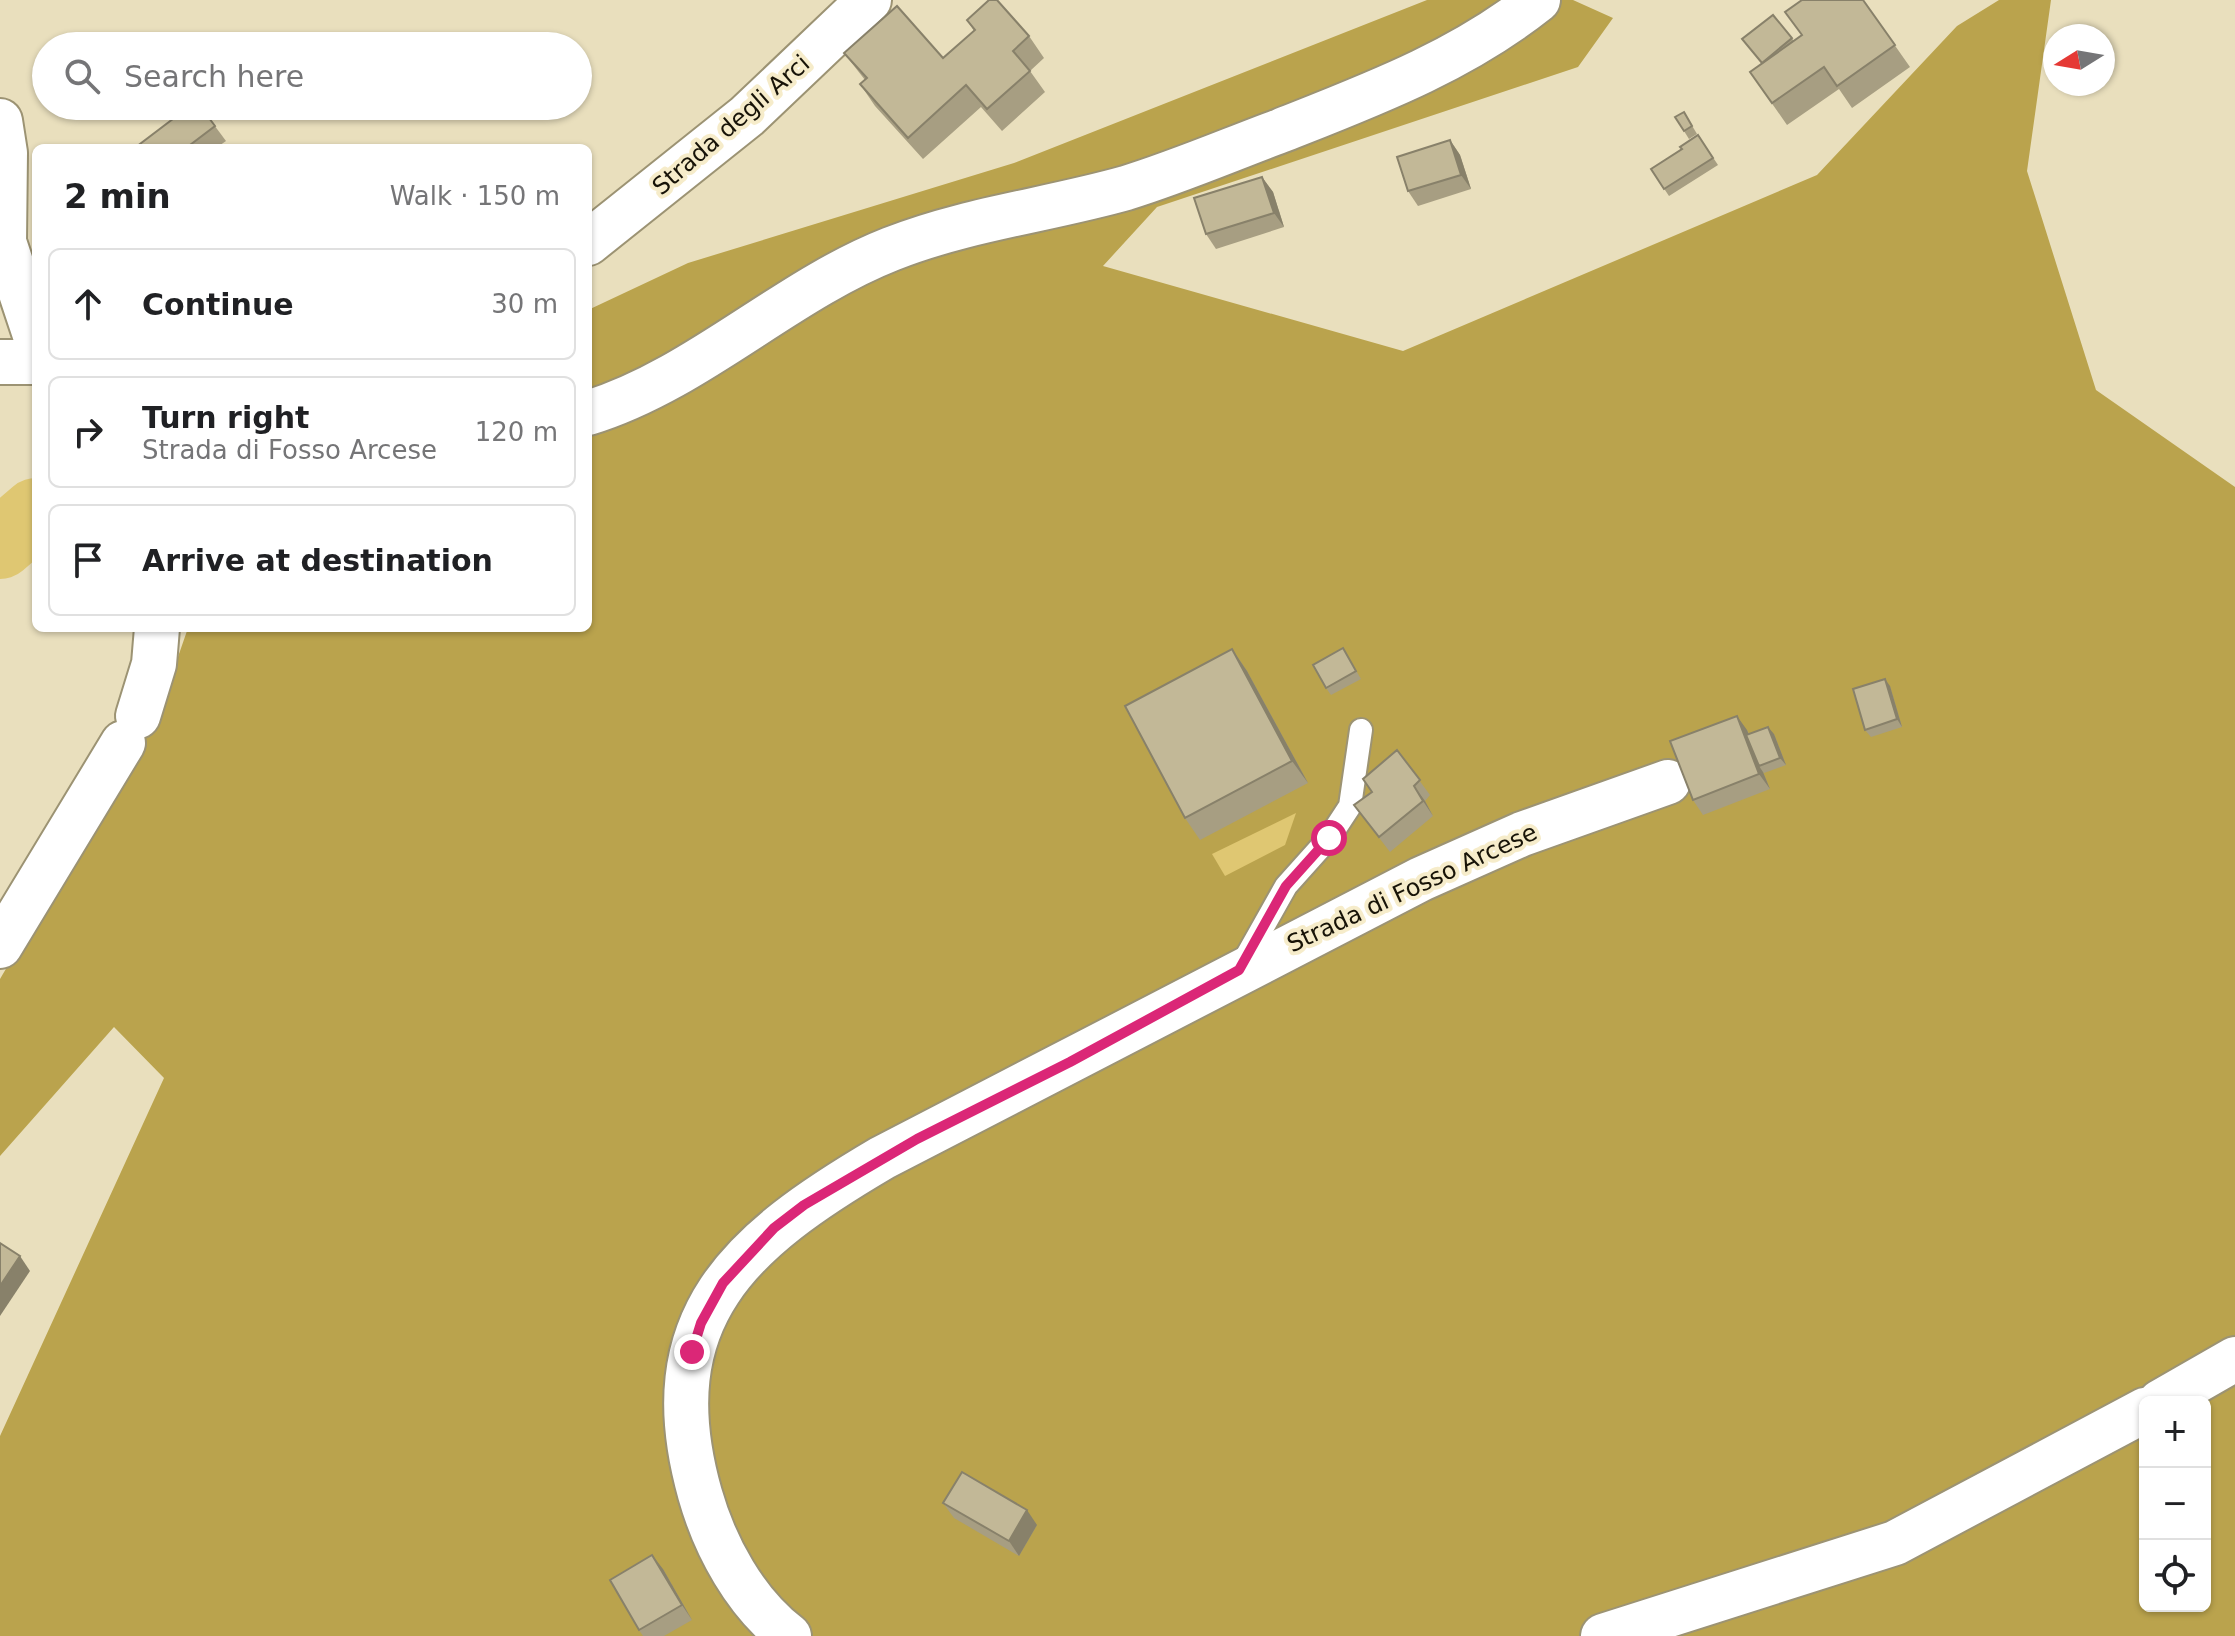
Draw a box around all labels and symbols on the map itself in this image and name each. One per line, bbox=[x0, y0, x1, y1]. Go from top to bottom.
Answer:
north arrow bbox=[2043, 24, 2115, 96]
street label: Strada degli Arci bbox=[647, 49, 815, 201]
street label: Strada di Fosso Arcese bbox=[1283, 818, 1541, 958]
route start bbox=[1311, 820, 1347, 856]
route end bbox=[674, 1334, 710, 1370]

